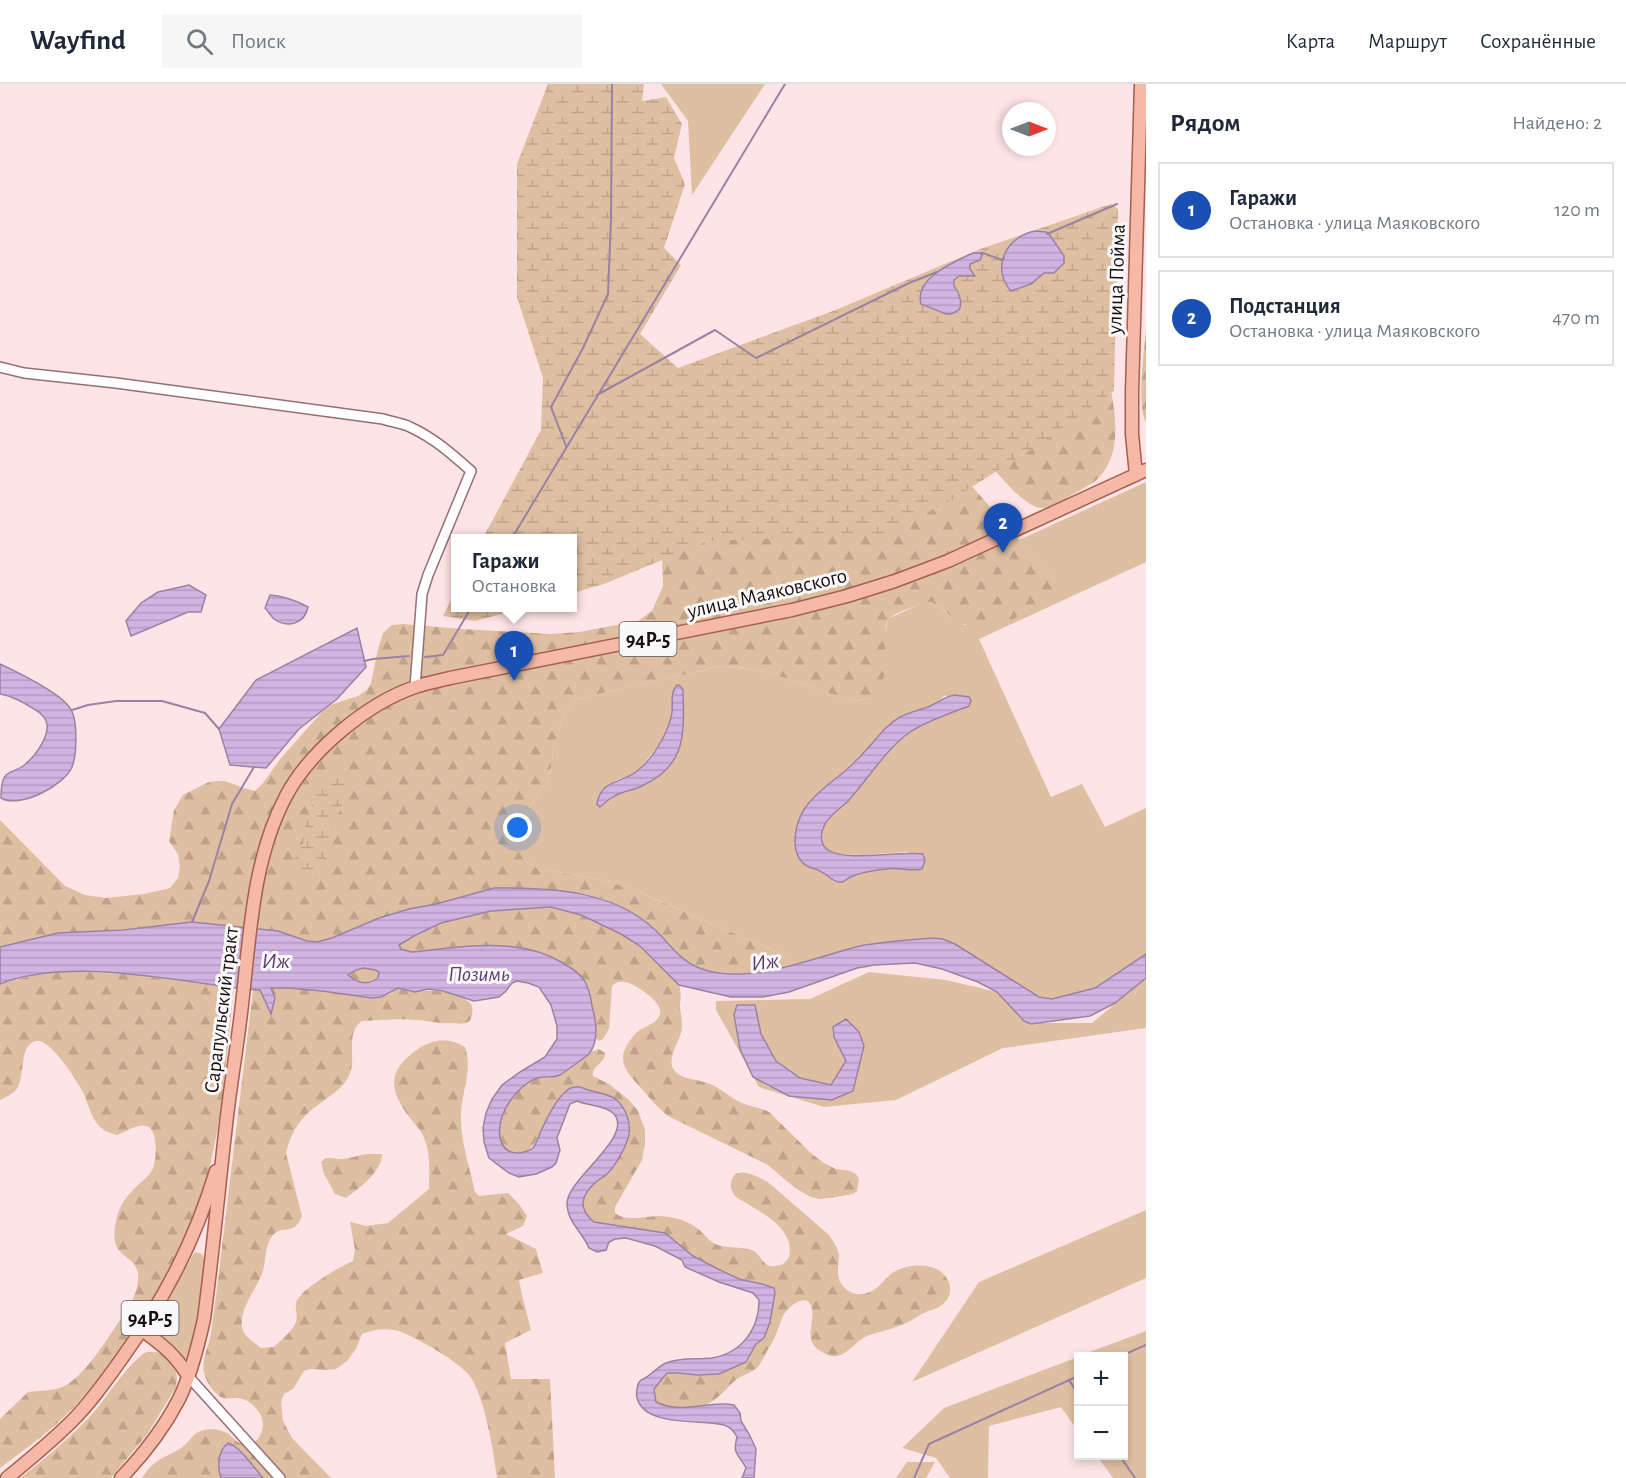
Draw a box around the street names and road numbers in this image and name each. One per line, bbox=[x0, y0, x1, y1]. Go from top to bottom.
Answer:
street label: улица Пойма bbox=[1104, 223, 1129, 336]
street label: улица Маяковского bbox=[684, 565, 849, 622]
road number: 94Р-5 bbox=[620, 622, 676, 656]
street label: Сарапульский тракт bbox=[201, 925, 242, 1094]
road number: 94Р-5 bbox=[122, 1301, 178, 1335]

